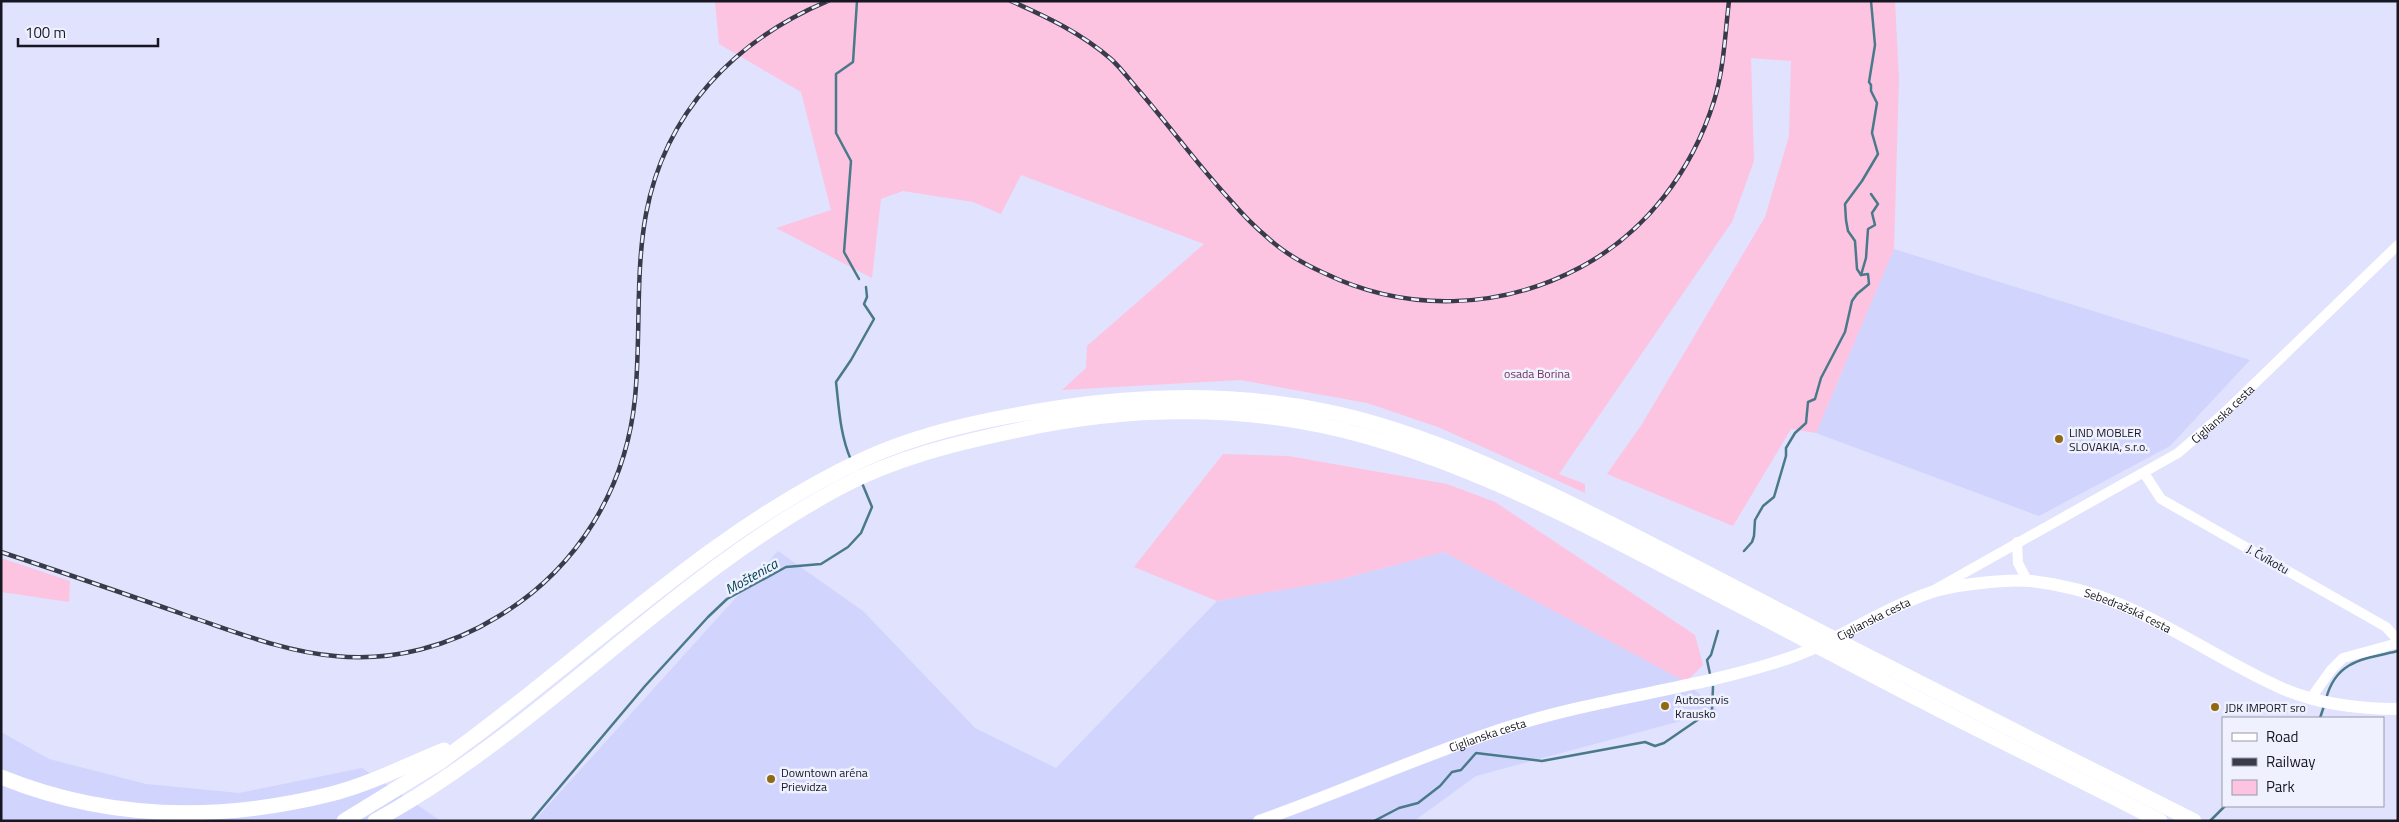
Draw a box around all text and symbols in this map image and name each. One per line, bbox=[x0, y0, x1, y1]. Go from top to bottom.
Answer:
scale bar bbox=[18, 15, 158, 47]
text: 100 m bbox=[25, 21, 66, 44]
park label: osada Borina bbox=[1504, 364, 1570, 383]
street label: Ciglianska cesta bbox=[2186, 380, 2258, 448]
place label: LIND MOBLER SLOVAKIA, s.r.o. bbox=[2069, 423, 2148, 456]
marker: LIND MOBLER SLOVAKIA, s.r.o. bbox=[2053, 433, 2065, 445]
street label: J. Čvíkotu bbox=[2243, 539, 2293, 579]
water label: Moštenica bbox=[721, 552, 782, 599]
street label: Sebedražská cesta bbox=[2082, 582, 2175, 637]
street label: Ciglianska cesta bbox=[1833, 592, 1913, 645]
place label: Autoservis Krausko bbox=[1675, 690, 1729, 723]
place label: JDK IMPORT sro bbox=[2225, 698, 2306, 717]
marker: Autoservis Krausko bbox=[1659, 700, 1671, 712]
marker: JDK IMPORT sro bbox=[2209, 701, 2221, 713]
street label: Ciglianska cesta bbox=[1446, 713, 1528, 757]
legend bbox=[2222, 717, 2384, 807]
text: Road bbox=[2266, 725, 2298, 748]
text: Railway bbox=[2266, 750, 2316, 773]
place label: Downtown aréna Prievidza bbox=[781, 763, 868, 796]
marker: Downtown aréna Prievidza bbox=[765, 773, 777, 785]
text: Park bbox=[2266, 775, 2295, 798]

